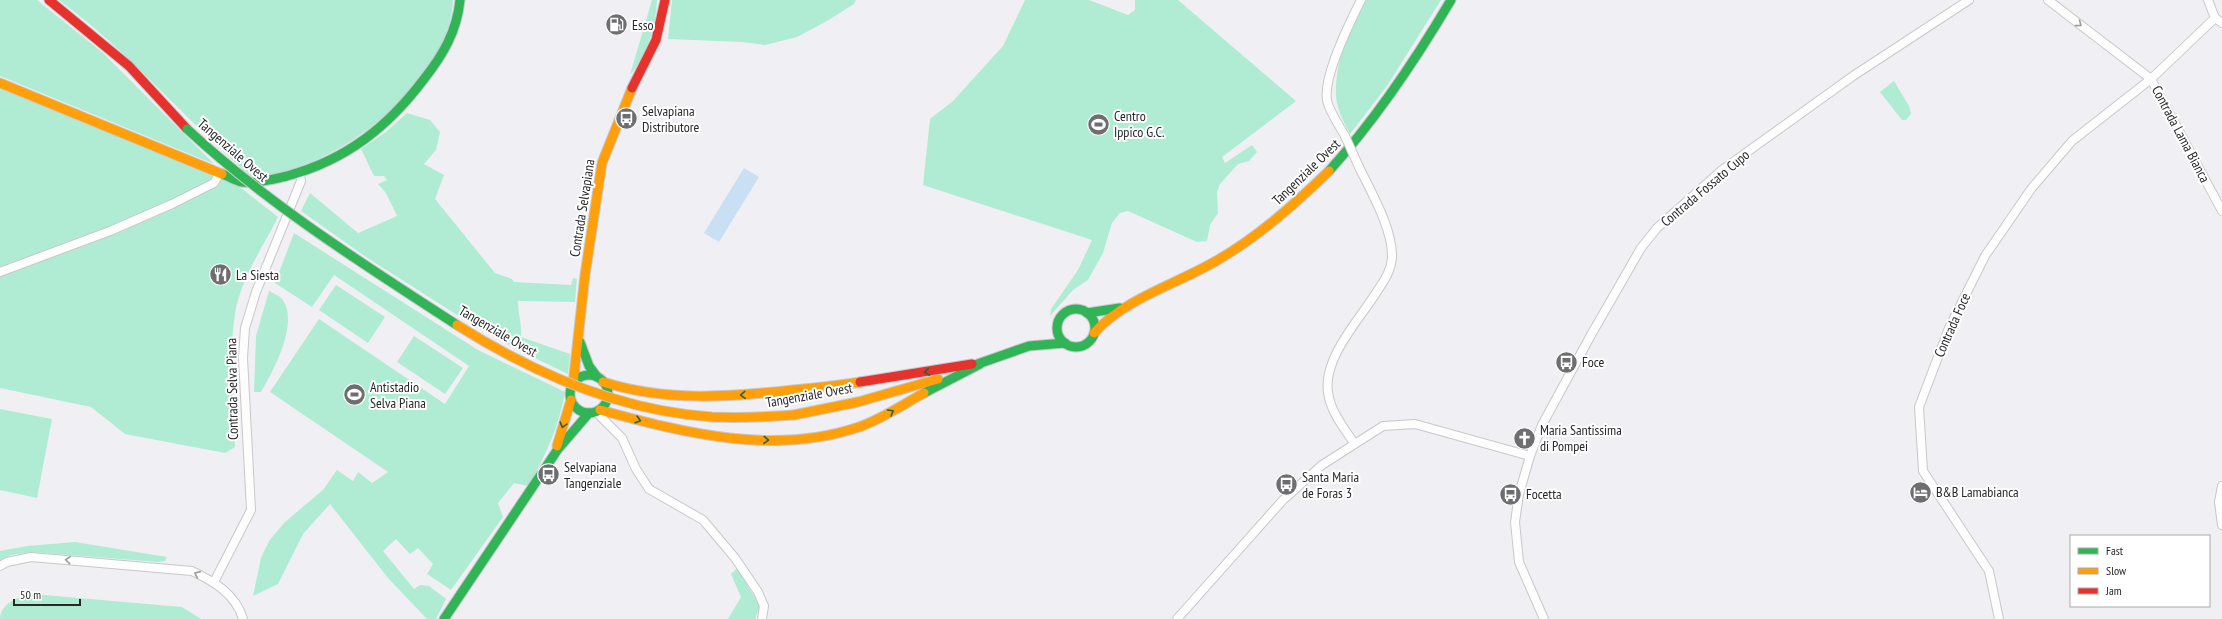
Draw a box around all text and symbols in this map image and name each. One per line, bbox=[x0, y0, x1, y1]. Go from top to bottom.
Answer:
fuel station icon: Esso bbox=[603, 12, 629, 38]
place label: Esso bbox=[632, 16, 654, 34]
one-way arrow bbox=[2075, 19, 2082, 26]
street label: Contrada Lama Bianca bbox=[2148, 83, 2214, 185]
place label: Selvapiana Distributore bbox=[642, 102, 700, 136]
bus stop icon: Selvapiana Distributore bbox=[613, 106, 639, 132]
place label: Centro Ippico G.C. bbox=[1114, 107, 1165, 141]
sports icon: Centro Ippico G.C. bbox=[1085, 111, 1111, 137]
street label: Tangenziale Ovest bbox=[194, 114, 272, 186]
street label: Tangenziale Ovest bbox=[1268, 135, 1344, 209]
street label: Contrada Fossato Cupo bbox=[1657, 146, 1753, 230]
street label: Contrada Selvapiana bbox=[565, 158, 599, 258]
restaurant icon: La Siesta bbox=[208, 262, 234, 288]
place label: La Siesta bbox=[236, 266, 279, 284]
street label: Contrada Foce bbox=[1930, 290, 1974, 360]
street label: Tangenziale Ovest bbox=[455, 301, 541, 361]
street label: Contrada Selva Piana bbox=[222, 338, 242, 440]
bus stop icon: Foce bbox=[1553, 349, 1579, 375]
place label: Foce bbox=[1582, 353, 1605, 371]
one-way arrow bbox=[924, 367, 931, 376]
place label: Antistadio Selva Piana bbox=[370, 378, 426, 412]
street label: Tangenziale Ovest bbox=[764, 378, 854, 411]
sports icon: Antistadio Selva Piana bbox=[341, 382, 367, 408]
one-way arrow bbox=[740, 391, 746, 400]
one-way arrow bbox=[887, 409, 894, 416]
one-way arrow bbox=[634, 415, 641, 424]
one-way arrow bbox=[559, 421, 568, 428]
place label: Maria Santissima di Pompei bbox=[1540, 421, 1622, 455]
church icon: Maria Santissima di Pompei bbox=[1512, 425, 1538, 451]
one-way arrow bbox=[763, 436, 769, 445]
place label: Selvapiana Tangenziale bbox=[564, 458, 622, 492]
bus stop icon: Selvapiana Tangenziale bbox=[535, 462, 561, 488]
place label: Santa Maria de Foras 3 bbox=[1302, 468, 1359, 502]
bus stop icon: Santa Maria de Foras 3 bbox=[1273, 472, 1299, 498]
hotel icon: B&B Lamabianca bbox=[1908, 479, 1934, 505]
bus stop icon: Focetta bbox=[1498, 481, 1524, 507]
place label: B&B Lamabianca bbox=[1936, 483, 2019, 501]
place label: Focetta bbox=[1526, 485, 1562, 503]
legend bbox=[2070, 535, 2210, 607]
text: Fast bbox=[2106, 543, 2124, 558]
one-way arrow bbox=[65, 556, 71, 565]
text: Slow bbox=[2106, 563, 2127, 578]
one-way arrow bbox=[194, 571, 201, 579]
scale bar bbox=[14, 581, 80, 607]
text: Jam bbox=[2105, 583, 2122, 598]
text: 50 m bbox=[20, 587, 41, 602]

